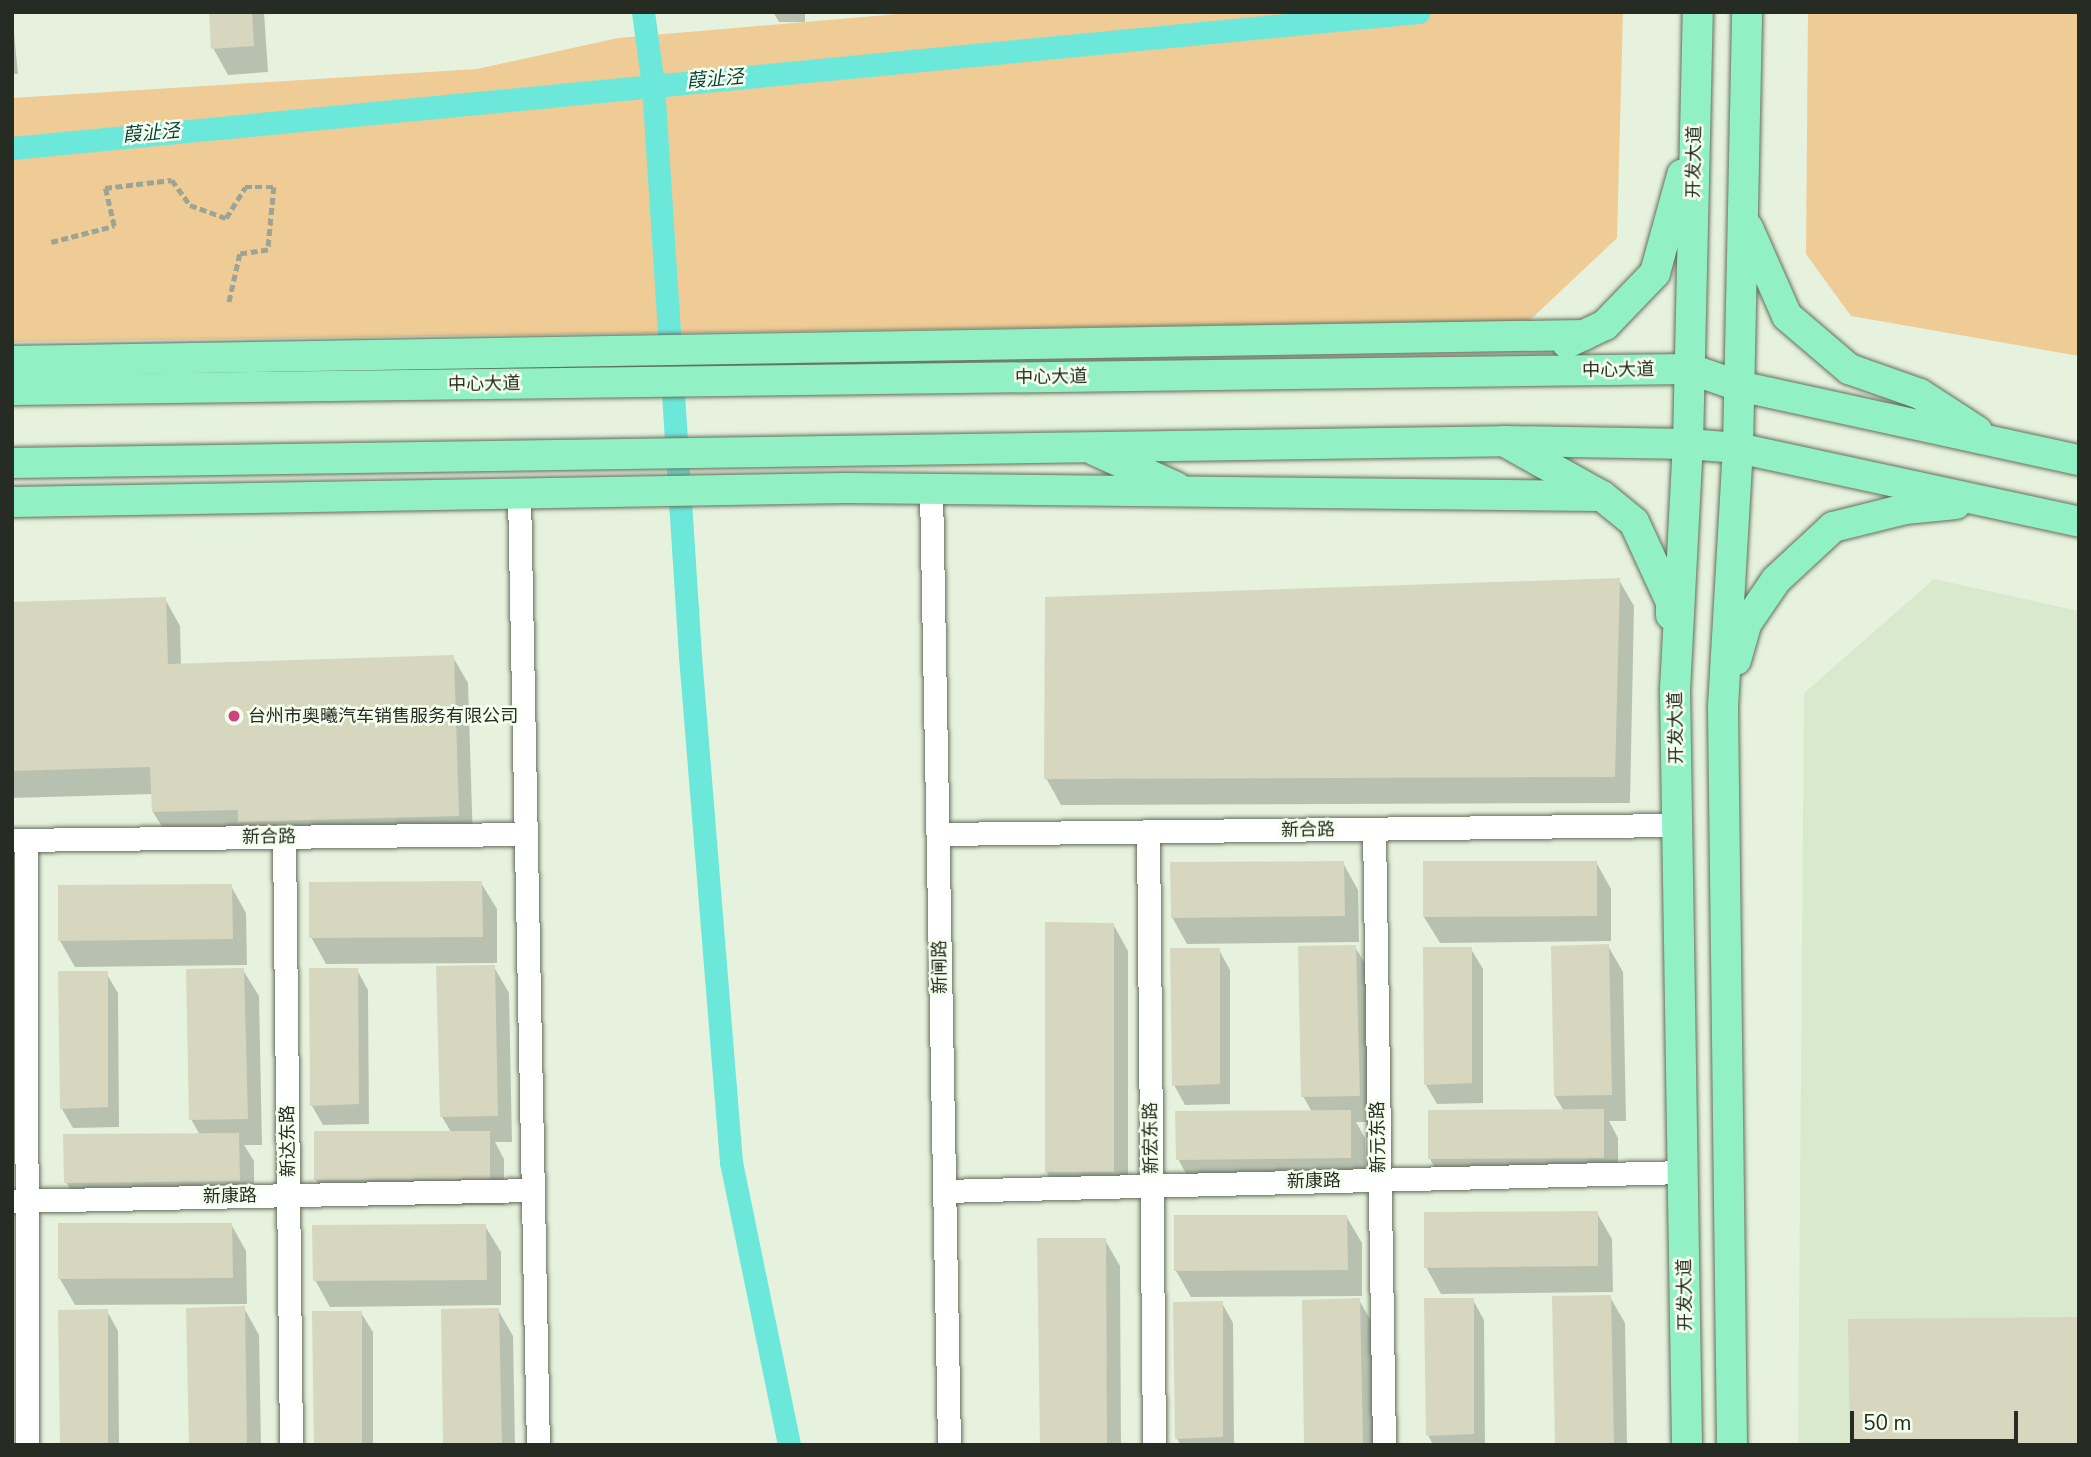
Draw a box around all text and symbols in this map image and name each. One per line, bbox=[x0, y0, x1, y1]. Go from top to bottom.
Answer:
water label: 葭沚泾 bbox=[686, 66, 744, 94]
water label: 葭沚泾 bbox=[122, 120, 180, 148]
street label: 开发大道 bbox=[1683, 126, 1705, 198]
street label: 中心大道 bbox=[1582, 359, 1654, 381]
street label: 中心大道 bbox=[1015, 366, 1087, 388]
street label: 中心大道 bbox=[448, 373, 520, 395]
street label: 开发大道 bbox=[1665, 692, 1687, 764]
place label: 台州市奥曦汽车销售服务有限公司 bbox=[248, 705, 518, 727]
marker: 台州市奥曦汽车销售服务有限公司 bbox=[226, 708, 242, 724]
street label: 新合路 bbox=[1281, 819, 1335, 841]
street label: 新合路 bbox=[242, 826, 296, 848]
street label: 新闸路 bbox=[929, 940, 951, 994]
street label: 新元东路 bbox=[1367, 1101, 1389, 1173]
street label: 新宏东路 bbox=[1140, 1102, 1162, 1174]
street label: 新达东路 bbox=[277, 1105, 299, 1177]
street label: 新康路 bbox=[1287, 1170, 1341, 1192]
street label: 新康路 bbox=[203, 1185, 257, 1207]
street label: 开发大道 bbox=[1674, 1259, 1696, 1331]
scale bar bbox=[1853, 1398, 2021, 1442]
text: 50 m bbox=[1863, 1409, 1912, 1437]

